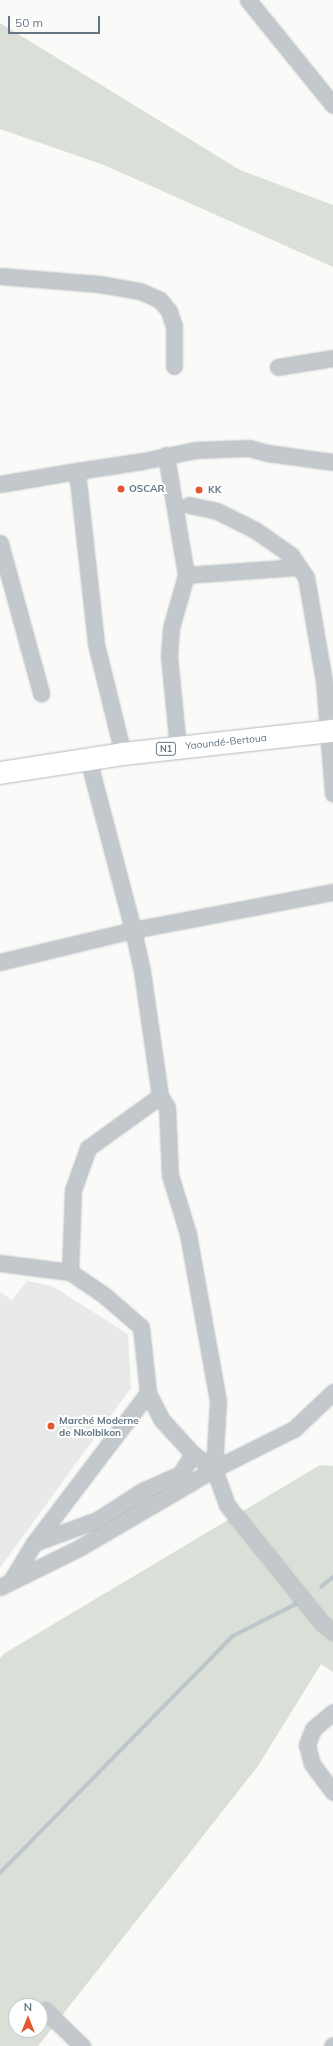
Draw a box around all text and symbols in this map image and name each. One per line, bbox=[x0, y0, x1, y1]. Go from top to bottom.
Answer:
scale bar bbox=[10, 8, 102, 34]
text: 50 m bbox=[15, 15, 43, 30]
place label: OSCAR bbox=[129, 483, 165, 495]
marker: OSCAR bbox=[116, 484, 126, 494]
marker: KK bbox=[193, 484, 205, 496]
place label: KK bbox=[208, 484, 221, 496]
street label: Yaoundé-Bertoua bbox=[185, 732, 267, 752]
road number: N1 bbox=[155, 742, 177, 756]
place label: Marché Moderne de Nkolbikon bbox=[59, 1414, 139, 1438]
marker: Marché Moderne de Nkolbikon bbox=[46, 1421, 56, 1431]
north arrow bbox=[8, 1998, 48, 2038]
text: N bbox=[24, 2000, 32, 2014]

